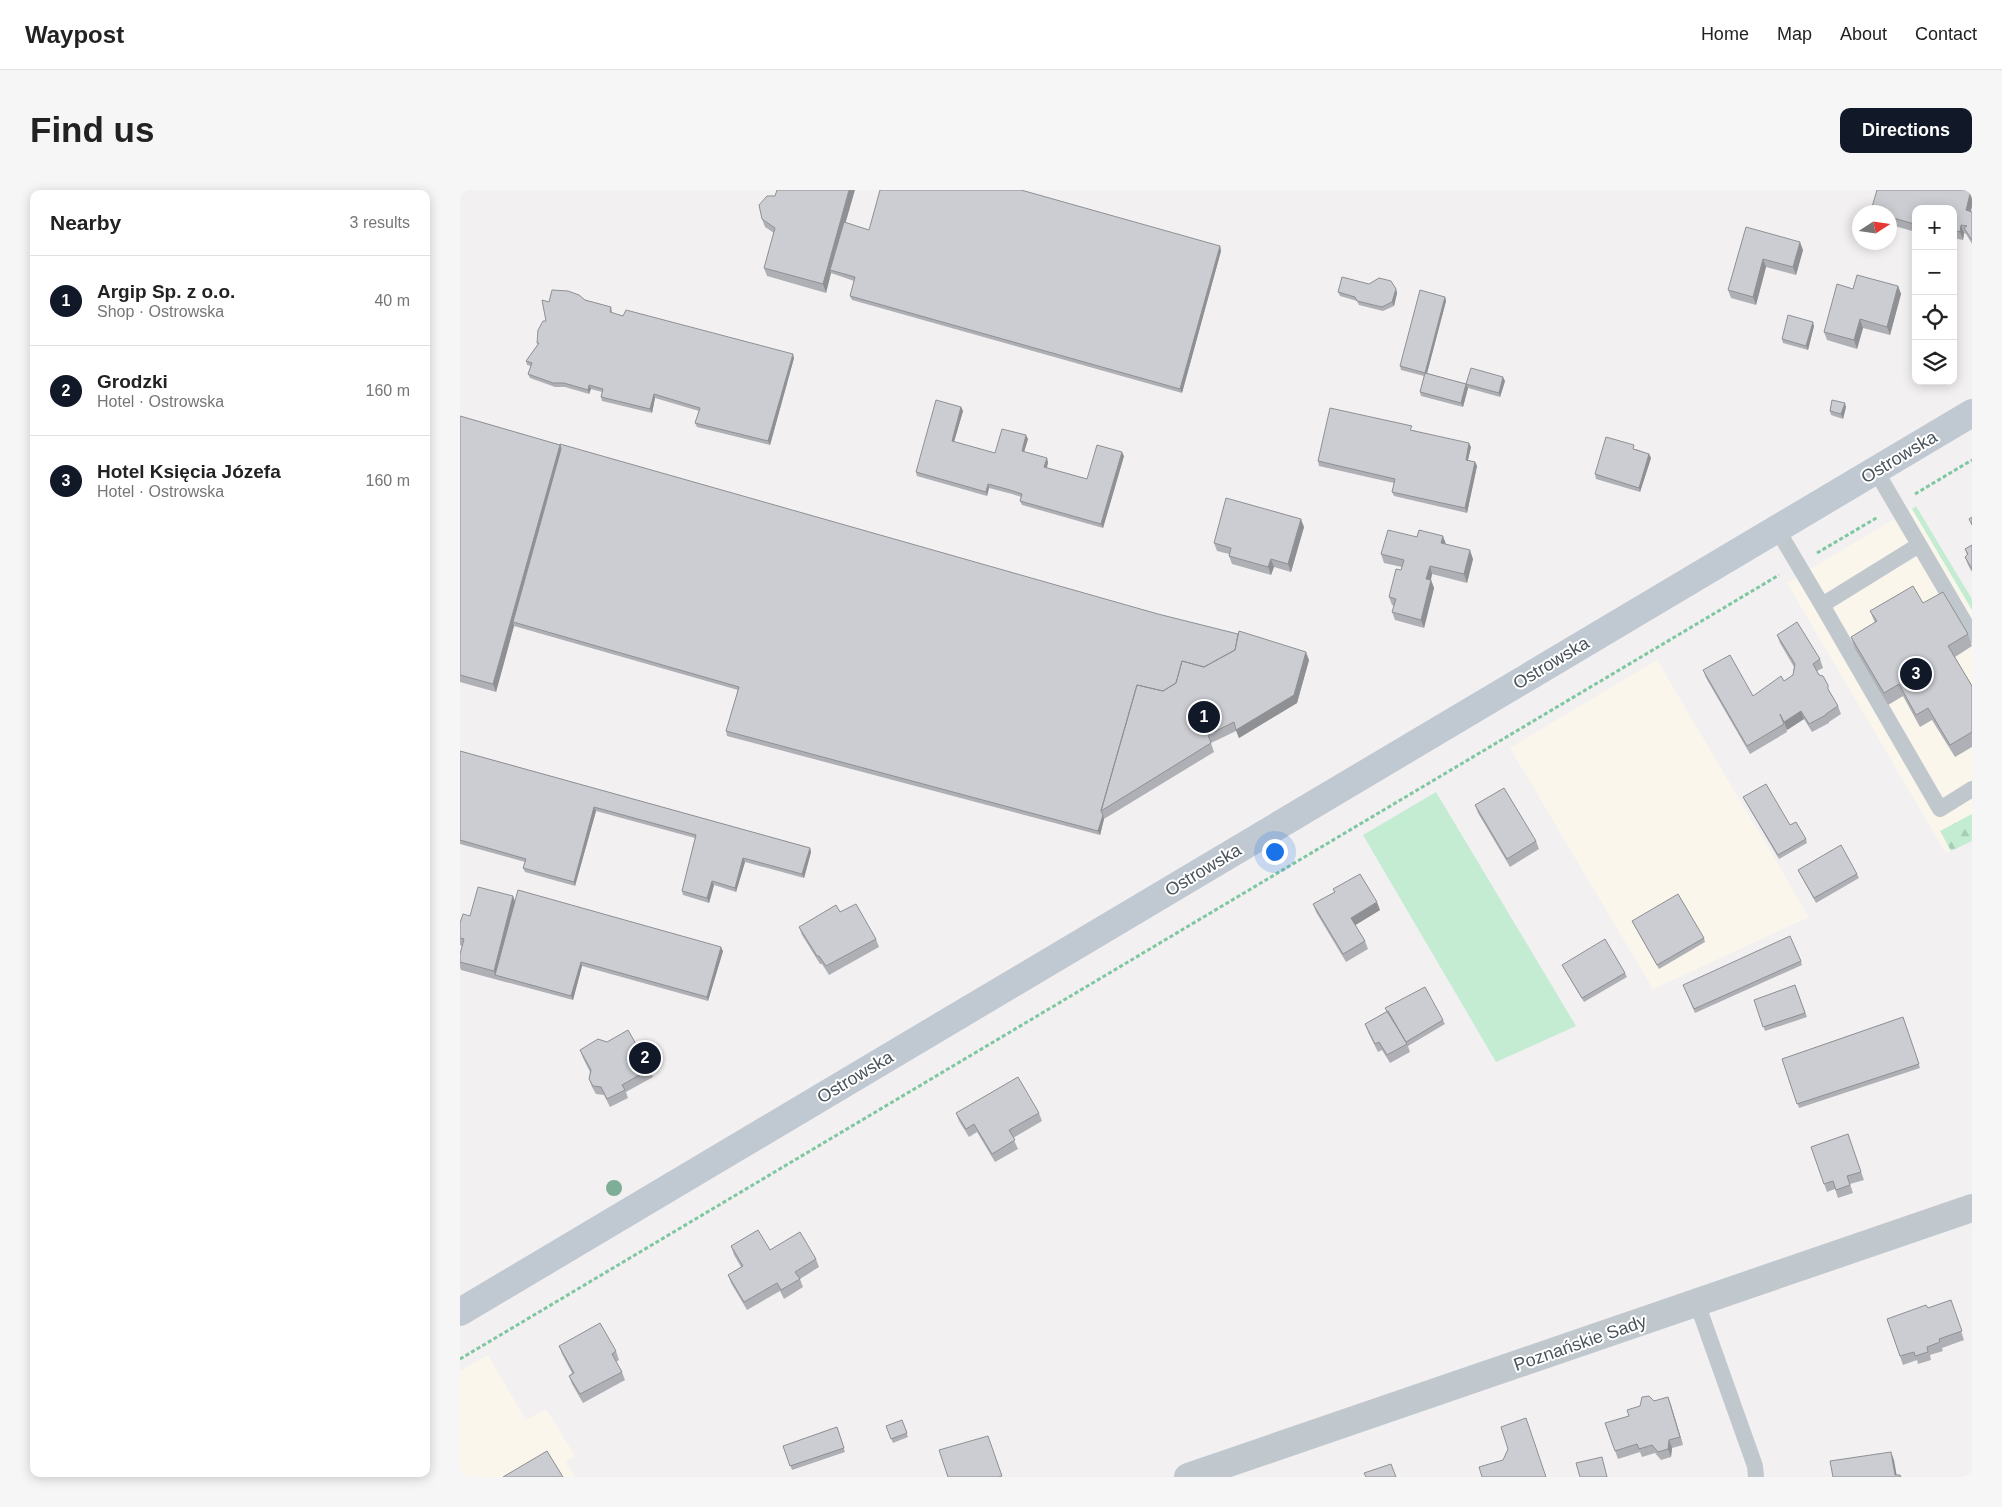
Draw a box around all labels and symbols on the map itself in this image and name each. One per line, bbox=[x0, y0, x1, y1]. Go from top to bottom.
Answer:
north arrow bbox=[1852, 205, 1897, 250]
street label: Ostrowska bbox=[1857, 426, 1941, 487]
street label: Ostrowska bbox=[1509, 632, 1593, 693]
pin: 3 bbox=[1900, 655, 1932, 693]
pin: 1 bbox=[1188, 698, 1220, 736]
street label: Ostrowska bbox=[1161, 839, 1245, 900]
your location bbox=[1262, 839, 1288, 865]
pin: 2 bbox=[629, 1039, 661, 1077]
street label: Ostrowska bbox=[813, 1046, 897, 1107]
street label: Poznańskie Sady bbox=[1511, 1311, 1649, 1375]

